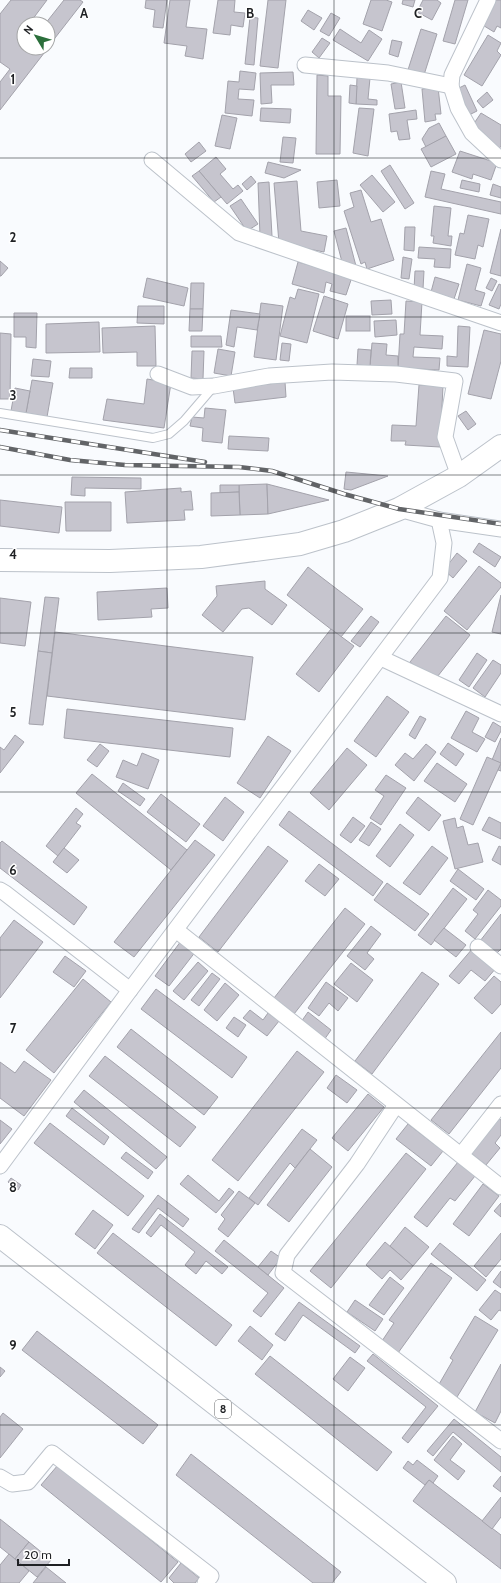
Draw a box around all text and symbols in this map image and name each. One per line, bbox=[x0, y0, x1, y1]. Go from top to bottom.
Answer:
text: A bbox=[80, 5, 89, 21]
text: B bbox=[246, 5, 254, 21]
text: C bbox=[414, 5, 422, 21]
north arrow bbox=[16, 16, 56, 56]
text: N bbox=[20, 22, 36, 37]
text: 1 bbox=[11, 71, 15, 87]
text: 2 bbox=[10, 229, 17, 245]
text: 3 bbox=[9, 387, 17, 403]
text: 4 bbox=[9, 546, 17, 562]
text: 5 bbox=[10, 704, 17, 720]
text: 6 bbox=[9, 862, 17, 878]
text: 7 bbox=[10, 1020, 17, 1036]
text: 8 bbox=[9, 1179, 17, 1195]
text: 9 bbox=[9, 1337, 17, 1353]
road number: 8 bbox=[215, 1400, 231, 1418]
scale bar bbox=[18, 1541, 69, 1567]
text: 20 m bbox=[24, 1547, 52, 1562]

